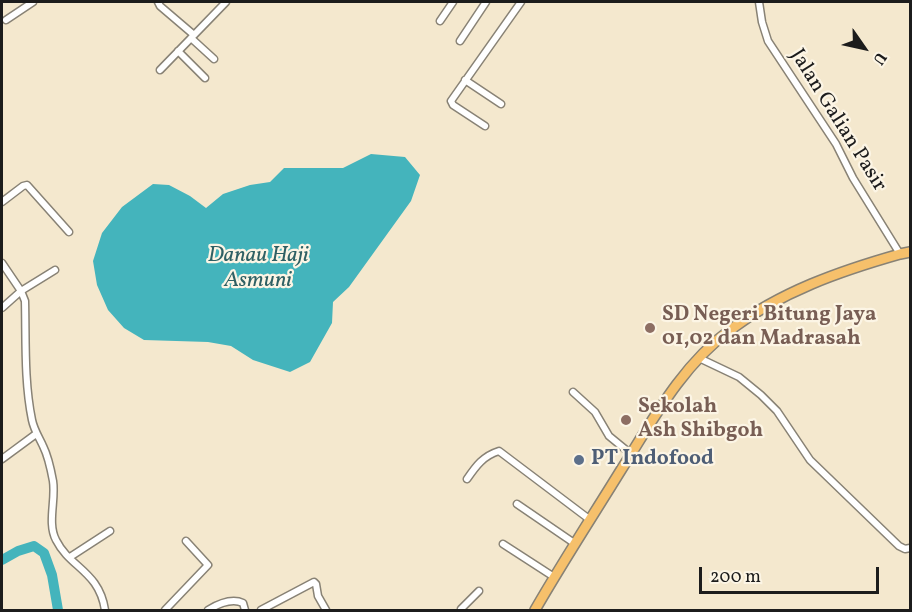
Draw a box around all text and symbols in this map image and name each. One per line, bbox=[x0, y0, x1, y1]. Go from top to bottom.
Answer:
north arrow bbox=[834, 18, 894, 78]
street label: Jalan Galian Pasir bbox=[783, 45, 891, 197]
text: U bbox=[867, 47, 891, 69]
water label: Danau Haji Asmuni bbox=[208, 244, 308, 296]
place label: SD Negeri Bitung Jaya 01,02 dan Madrasah bbox=[662, 303, 876, 353]
marker: SD Negeri Bitung Jaya 01,02 dan Madrasah bbox=[643, 321, 657, 335]
place label: Sekolah Ash Shibgoh bbox=[638, 395, 763, 445]
marker: Sekolah Ash Shibgoh bbox=[619, 413, 633, 427]
place label: PT Indofood bbox=[591, 447, 714, 473]
marker: PT Indofood bbox=[572, 453, 586, 467]
scale bar bbox=[702, 555, 882, 593]
text: 200 m bbox=[710, 565, 761, 590]

